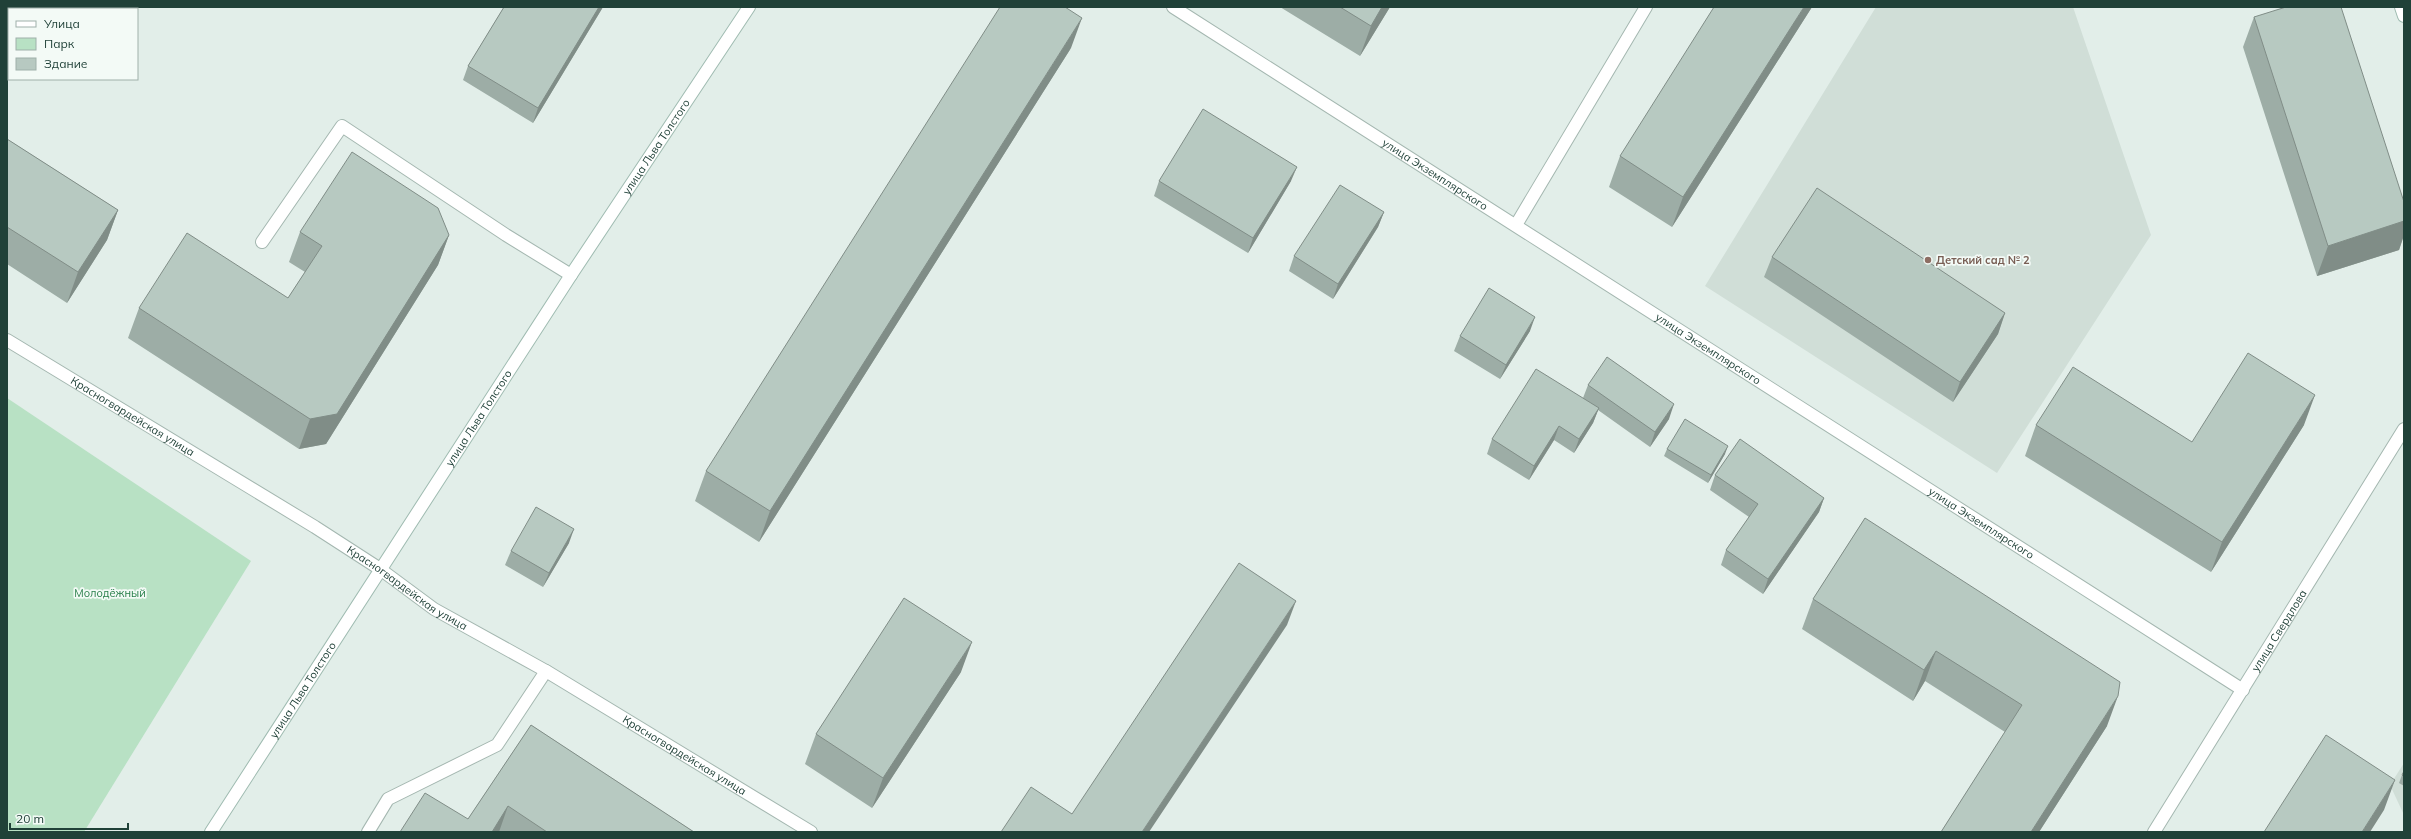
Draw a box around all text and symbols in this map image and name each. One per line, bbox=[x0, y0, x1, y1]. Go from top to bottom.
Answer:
legend bbox=[8, 8, 138, 80]
text: Улица bbox=[43, 16, 80, 31]
text: Парк bbox=[44, 36, 75, 51]
text: Здание bbox=[44, 56, 88, 71]
street label: улица Льва Толстого bbox=[619, 96, 693, 197]
street label: улица Экземплярского bbox=[1380, 135, 1491, 213]
place label: Детский сад № 2 bbox=[1936, 253, 2030, 267]
marker: Детский сад № 2 bbox=[1923, 255, 1933, 265]
street label: улица Экземплярского bbox=[1653, 310, 1764, 388]
street label: улица Льва Толстого bbox=[442, 367, 515, 469]
street label: Красногвардейская улица bbox=[68, 373, 197, 459]
street label: улица Экземплярского bbox=[1926, 484, 2037, 562]
street label: Красногвардейская улица bbox=[344, 543, 470, 633]
park label: Молодёжный bbox=[74, 586, 146, 600]
street label: улица Свердлова bbox=[2248, 587, 2310, 674]
street label: улица Льва Толстого bbox=[266, 639, 339, 741]
street label: Красногвардейская улица bbox=[620, 712, 749, 798]
scale bar bbox=[10, 805, 128, 831]
text: 20 m bbox=[16, 811, 44, 826]

